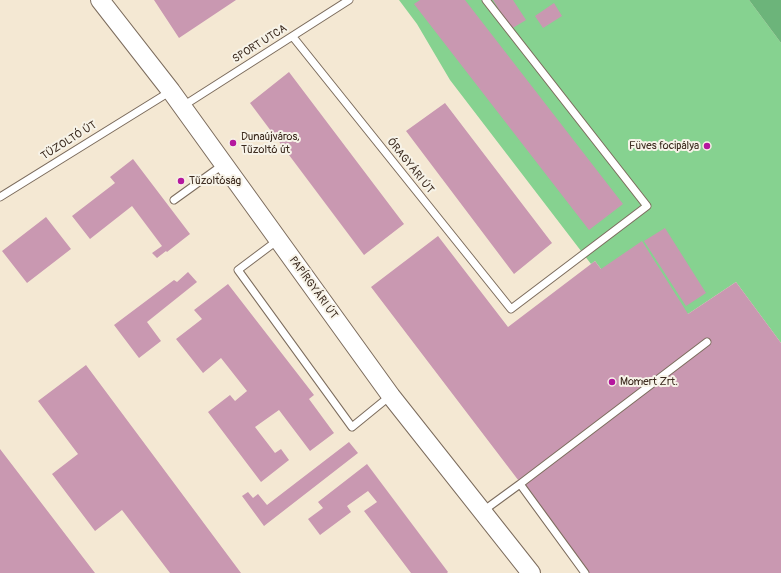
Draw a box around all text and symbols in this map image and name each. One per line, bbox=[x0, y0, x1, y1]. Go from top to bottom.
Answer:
street label: SPORT UTCA bbox=[230, 22, 290, 66]
street label: TŰZOLTÓ ÚT bbox=[39, 119, 99, 163]
place label: Dunaújváros, Tűzoltó út bbox=[241, 130, 300, 156]
street label: ÓRAGYÁRI ÚT bbox=[384, 136, 436, 196]
marker: Dunaújváros, Tűzoltó út bbox=[228, 138, 238, 148]
place label: Füves focipálya bbox=[629, 139, 699, 153]
marker: Füves focipálya bbox=[702, 141, 712, 151]
place label: Tűzoltóság bbox=[189, 174, 241, 188]
marker: Tűzoltóság bbox=[176, 176, 186, 186]
street label: PAPÍRGYÁRI ÚT bbox=[286, 254, 340, 322]
place label: Momert Zrt. bbox=[620, 375, 678, 389]
marker: Momert Zrt. bbox=[607, 377, 617, 387]

